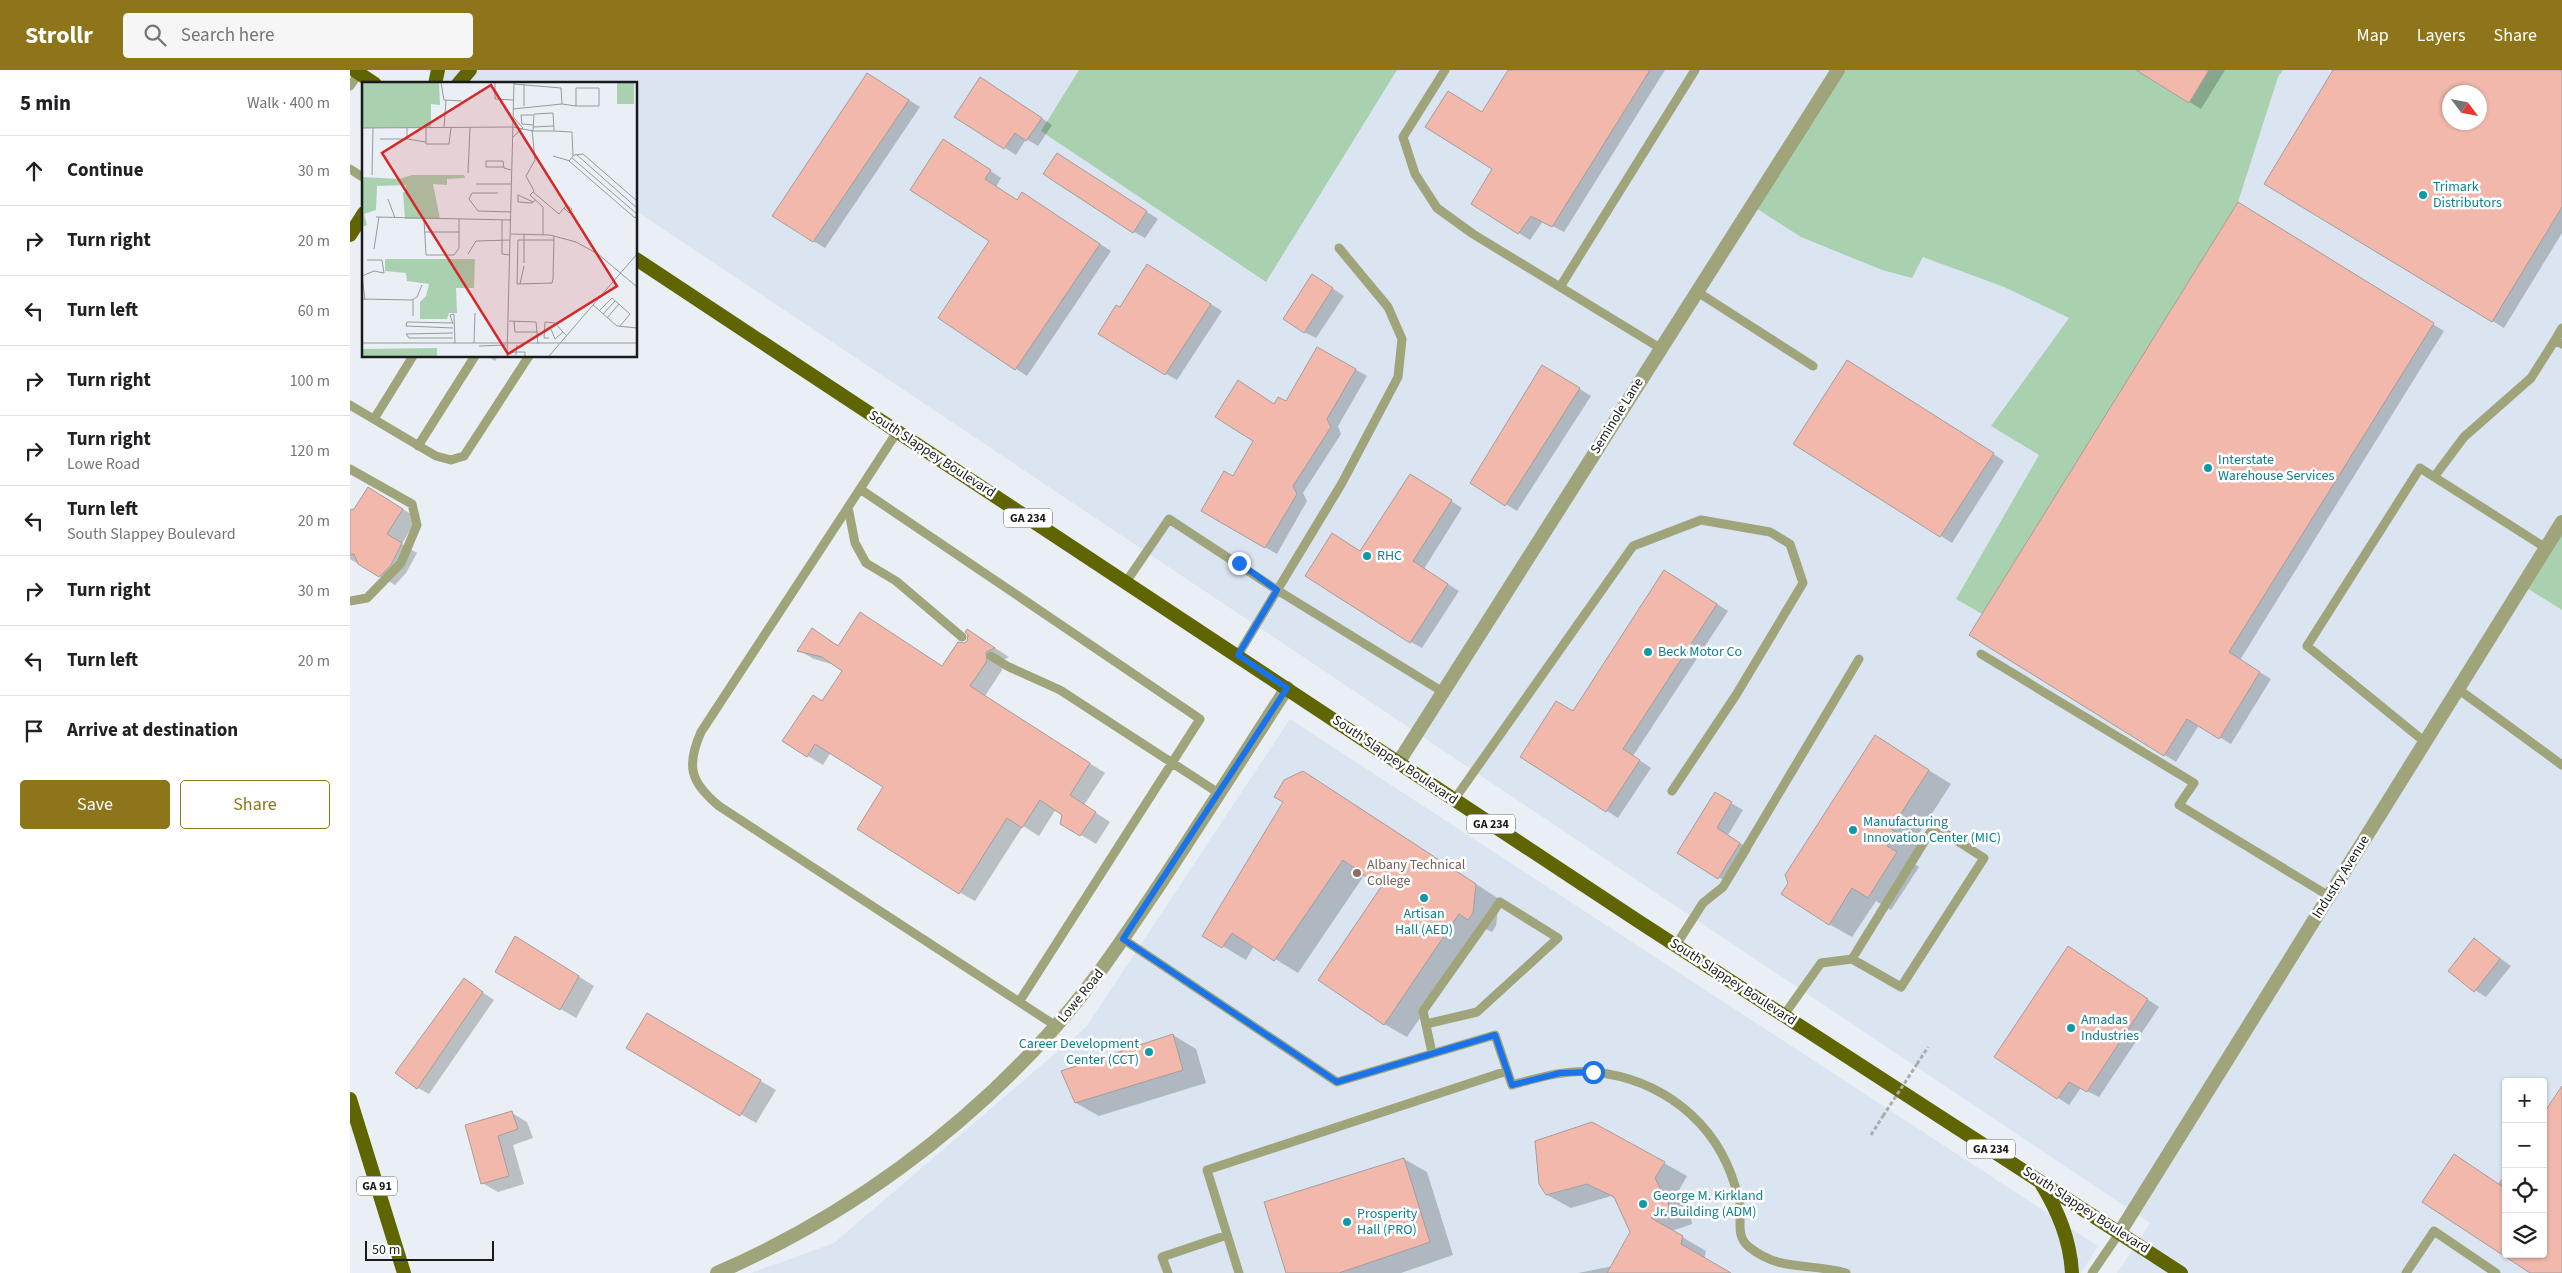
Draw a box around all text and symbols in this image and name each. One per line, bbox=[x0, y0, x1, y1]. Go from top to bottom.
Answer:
search box bbox=[123, 13, 473, 58]
text: Strollr bbox=[25, 18, 93, 53]
icon: search bbox=[141, 21, 169, 49]
text: Search here bbox=[181, 22, 274, 49]
text: Map bbox=[2357, 23, 2389, 48]
text: Layers bbox=[2417, 23, 2466, 48]
text: Share bbox=[2494, 23, 2537, 48]
inset map bbox=[362, 82, 638, 358]
north arrow bbox=[2442, 85, 2487, 130]
text: 5 min bbox=[20, 88, 71, 118]
text: Walk · 400 m bbox=[247, 92, 330, 114]
icon: ahead bbox=[20, 157, 48, 185]
text: Continue bbox=[67, 157, 144, 184]
text: 30 m bbox=[298, 160, 330, 182]
place label: Trimark Distributors bbox=[2433, 177, 2502, 213]
marker: Trimark Distributors bbox=[2417, 189, 2429, 201]
icon: right bbox=[20, 227, 48, 255]
text: Turn right bbox=[67, 227, 151, 254]
text: 20 m bbox=[298, 230, 330, 252]
icon: left bbox=[20, 297, 48, 325]
text: Turn left bbox=[67, 297, 138, 324]
text: 60 m bbox=[298, 300, 330, 322]
icon: right bbox=[20, 367, 48, 395]
text: Turn right bbox=[67, 367, 151, 394]
text: 100 m bbox=[290, 370, 330, 392]
street label: Seminole Lane bbox=[1586, 374, 1648, 458]
street label: South Slappey Boulevard bbox=[865, 405, 999, 503]
text: Turn right bbox=[67, 426, 151, 453]
icon: right bbox=[20, 437, 48, 465]
text: 120 m bbox=[290, 440, 330, 462]
place label: Interstate Warehouse Services bbox=[2218, 450, 2335, 486]
text: Lowe Road bbox=[67, 453, 140, 475]
marker: Interstate Warehouse Services bbox=[2202, 462, 2214, 474]
text: Turn left bbox=[67, 496, 138, 523]
icon: left bbox=[20, 507, 48, 535]
road number: GA 234 bbox=[1004, 508, 1052, 528]
text: 20 m bbox=[298, 510, 330, 532]
text: South Slappey Boulevard bbox=[67, 523, 236, 545]
place label: RHC bbox=[1377, 546, 1402, 566]
marker: RHC bbox=[1361, 550, 1373, 562]
route end bbox=[1228, 552, 1251, 575]
icon: right bbox=[20, 577, 48, 605]
text: Turn right bbox=[67, 577, 151, 604]
text: 30 m bbox=[298, 580, 330, 602]
place label: Beck Motor Co bbox=[1658, 642, 1742, 662]
marker: Beck Motor Co bbox=[1642, 646, 1654, 658]
icon: left bbox=[20, 647, 48, 675]
text: Turn left bbox=[67, 647, 138, 674]
text: 20 m bbox=[298, 650, 330, 672]
street label: South Slappey Boulevard bbox=[1328, 710, 1462, 810]
icon: arrive bbox=[20, 717, 48, 745]
text: Arrive at destination bbox=[67, 717, 238, 744]
button: Save bbox=[20, 780, 170, 829]
button: Share bbox=[180, 780, 330, 829]
place label: Manufacturing Innovation Center (MIC) bbox=[1863, 812, 2001, 848]
road number: GA 234 bbox=[1467, 814, 1515, 834]
marker: Manufacturing Innovation Center (MIC) bbox=[1847, 824, 1859, 836]
street label: Industry Avenue bbox=[2307, 831, 2375, 922]
place label: Albany Technical College bbox=[1367, 855, 1466, 891]
marker: Albany Technical College bbox=[1351, 867, 1363, 879]
marker: Artisan Hall (AED) bbox=[1418, 892, 1430, 904]
place label: Artisan Hall (AED) bbox=[1395, 904, 1453, 940]
street label: South Slappey Boulevard bbox=[1666, 933, 1800, 1031]
street label: Lowe Road bbox=[1053, 965, 1109, 1027]
place label: Amadas Industries bbox=[2081, 1010, 2139, 1046]
marker: Amadas Industries bbox=[2065, 1022, 2077, 1034]
place label: Career Development Center (CCT) bbox=[1019, 1034, 1139, 1070]
marker: Career Development Center (CCT) bbox=[1143, 1046, 1155, 1058]
route start bbox=[1582, 1061, 1605, 1084]
map controls bbox=[2502, 1078, 2547, 1258]
button: + bbox=[2502, 1078, 2547, 1123]
button: − bbox=[2502, 1123, 2547, 1168]
road number: GA 234 bbox=[1967, 1140, 2015, 1158]
street label: South Slappey Boulevard bbox=[2019, 1161, 2153, 1259]
button: locate bbox=[2502, 1168, 2547, 1213]
road number: GA 91 bbox=[357, 1176, 397, 1196]
place label: George M. Kirkland Jr. Building (ADM) bbox=[1653, 1186, 1763, 1222]
marker: George M. Kirkland Jr. Building (ADM) bbox=[1637, 1198, 1649, 1210]
place label: Prosperity Hall (PRO) bbox=[1357, 1204, 1418, 1240]
button: layers bbox=[2502, 1213, 2547, 1258]
marker: Prosperity Hall (PRO) bbox=[1341, 1216, 1353, 1228]
scale bar bbox=[365, 1238, 494, 1261]
text: 50 m bbox=[372, 1240, 400, 1260]

